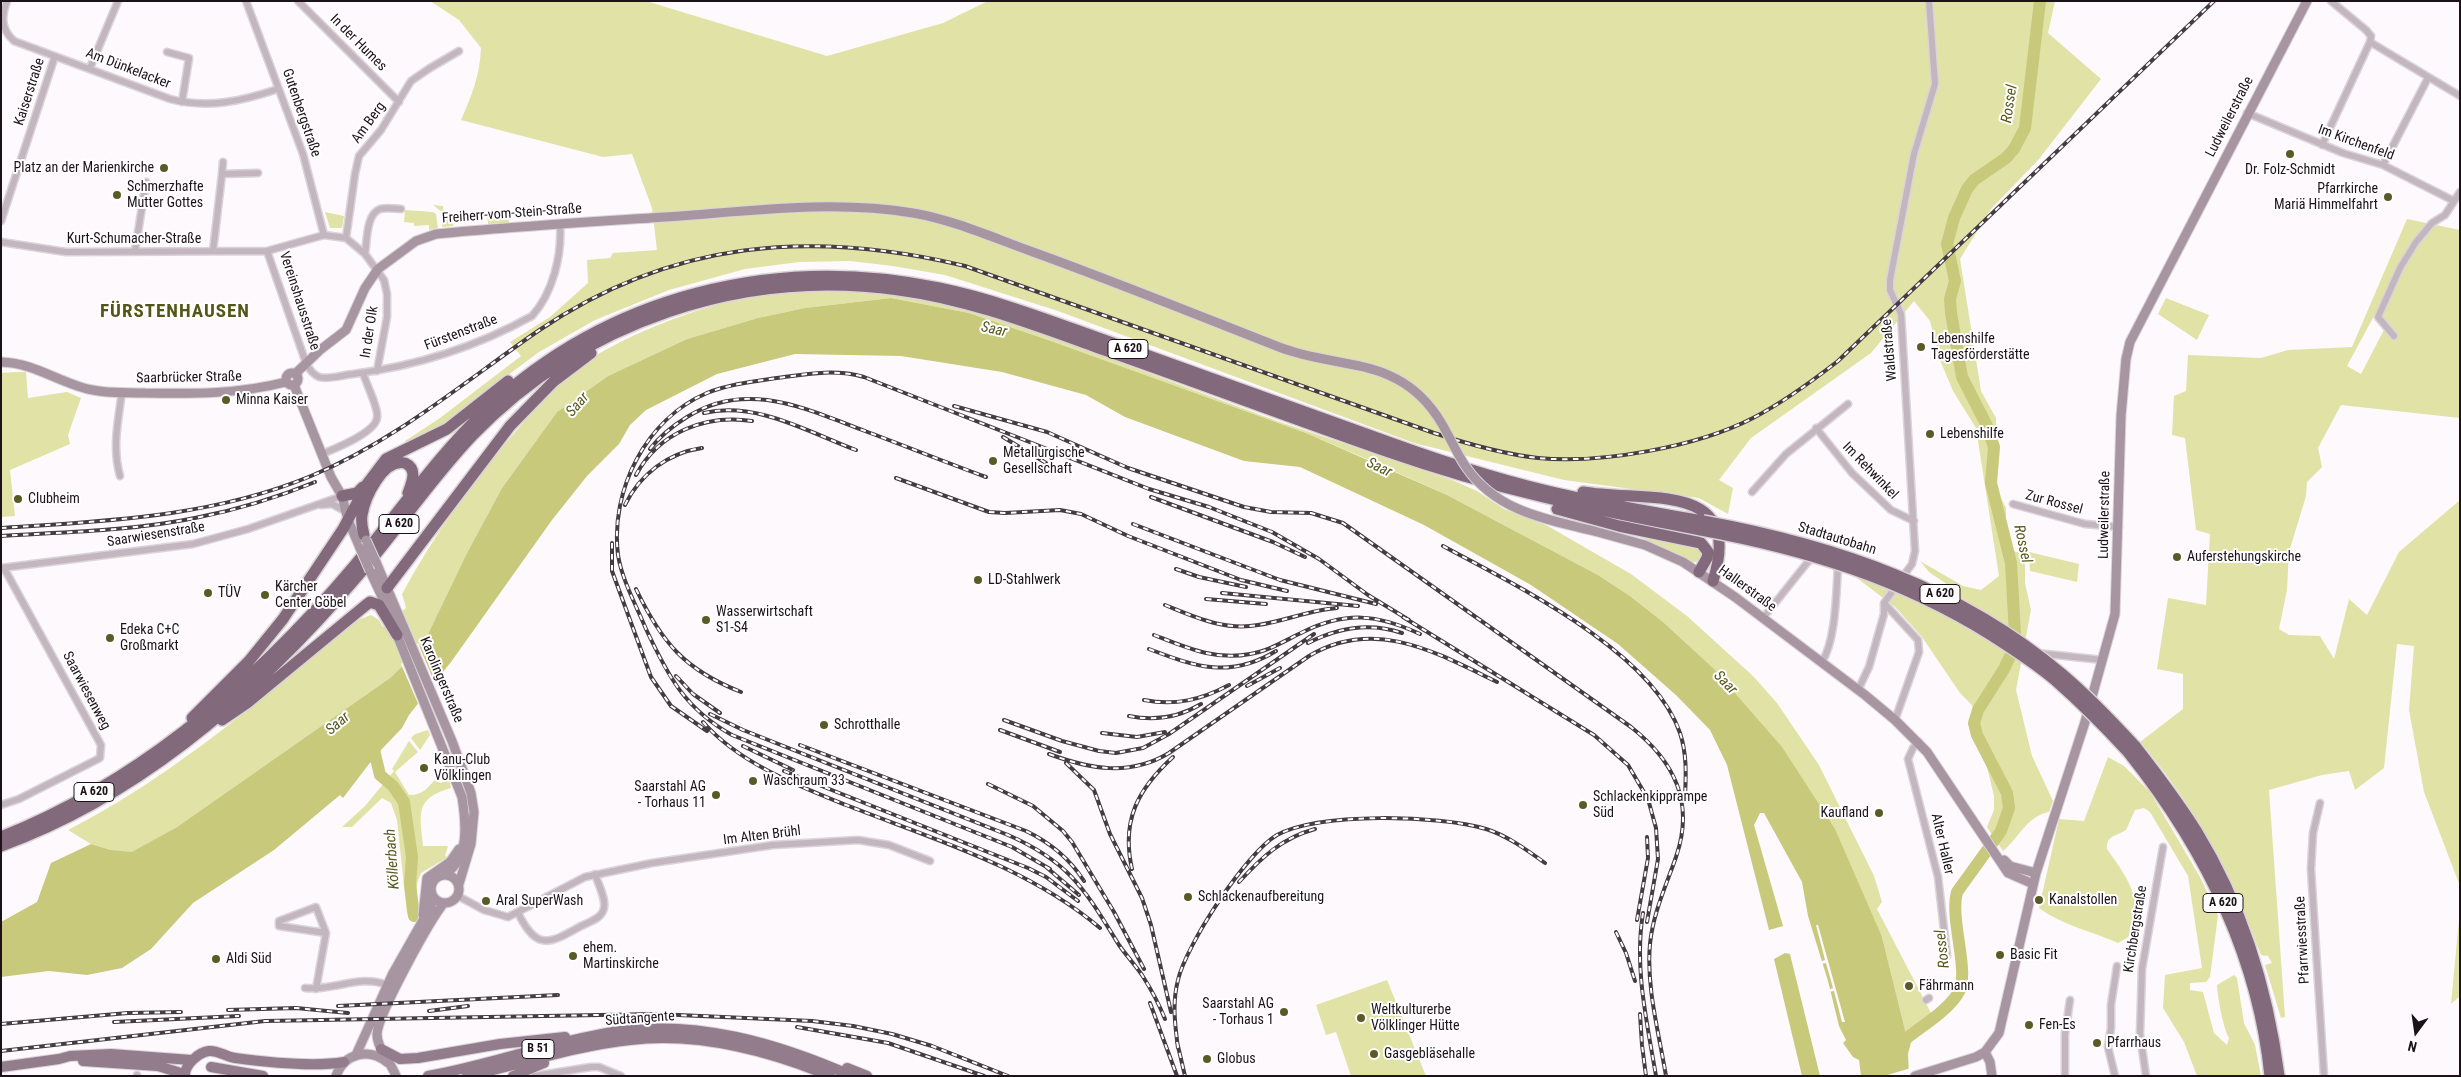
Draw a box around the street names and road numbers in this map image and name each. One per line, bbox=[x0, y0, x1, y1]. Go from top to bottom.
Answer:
street label: In der Humes bbox=[326, 11, 390, 75]
street label: Am Dünkelacker bbox=[83, 45, 173, 93]
street label: Kaiserstraße bbox=[11, 56, 49, 128]
street label: Gutenbergstraße bbox=[278, 67, 324, 159]
street label: Ludweilerstraße bbox=[2203, 74, 2257, 160]
street label: Am Berg bbox=[348, 99, 390, 147]
street label: Im Kirchenfeld bbox=[2316, 121, 2396, 165]
street label: Freiherr-vom-Stein-Straße bbox=[442, 201, 582, 227]
street label: Kurt-Schumacher-Straße bbox=[67, 231, 201, 247]
street label: Vereinshausstraße bbox=[275, 249, 323, 353]
street label: In der Olk bbox=[358, 305, 382, 359]
street label: Fürstenstraße bbox=[422, 311, 500, 355]
street label: Waldstraße bbox=[1879, 318, 1901, 382]
road number: A 620 bbox=[1108, 339, 1148, 358]
street label: Saarbrücker Straße bbox=[136, 369, 242, 387]
street label: Im Rehwinkel bbox=[1839, 439, 1901, 503]
street label: Ludweilerstraße bbox=[2096, 471, 2114, 559]
street label: Zur Rossel bbox=[2024, 487, 2084, 519]
road number: A 620 bbox=[379, 514, 419, 534]
street label: Saarwiesenstraße bbox=[106, 519, 206, 551]
street label: Stadtautobahn bbox=[1796, 519, 1878, 559]
street label: Hallerstraße bbox=[1715, 562, 1779, 616]
road number: A 620 bbox=[1920, 584, 1960, 604]
street label: Karolingerstraße bbox=[415, 635, 467, 725]
street label: Saarwiesenweg bbox=[58, 649, 114, 733]
road number: A 620 bbox=[74, 782, 114, 802]
street label: Alter Haller bbox=[1927, 812, 1957, 876]
street label: Im Alten Brühl bbox=[722, 823, 802, 849]
street label: Kirchbergstraße bbox=[2121, 884, 2151, 974]
road number: A 620 bbox=[2203, 894, 2243, 912]
street label: Pfarrwiesstraße bbox=[2292, 896, 2314, 984]
street label: Südtangente bbox=[605, 1008, 675, 1030]
road number: B 51 bbox=[522, 1040, 554, 1058]

